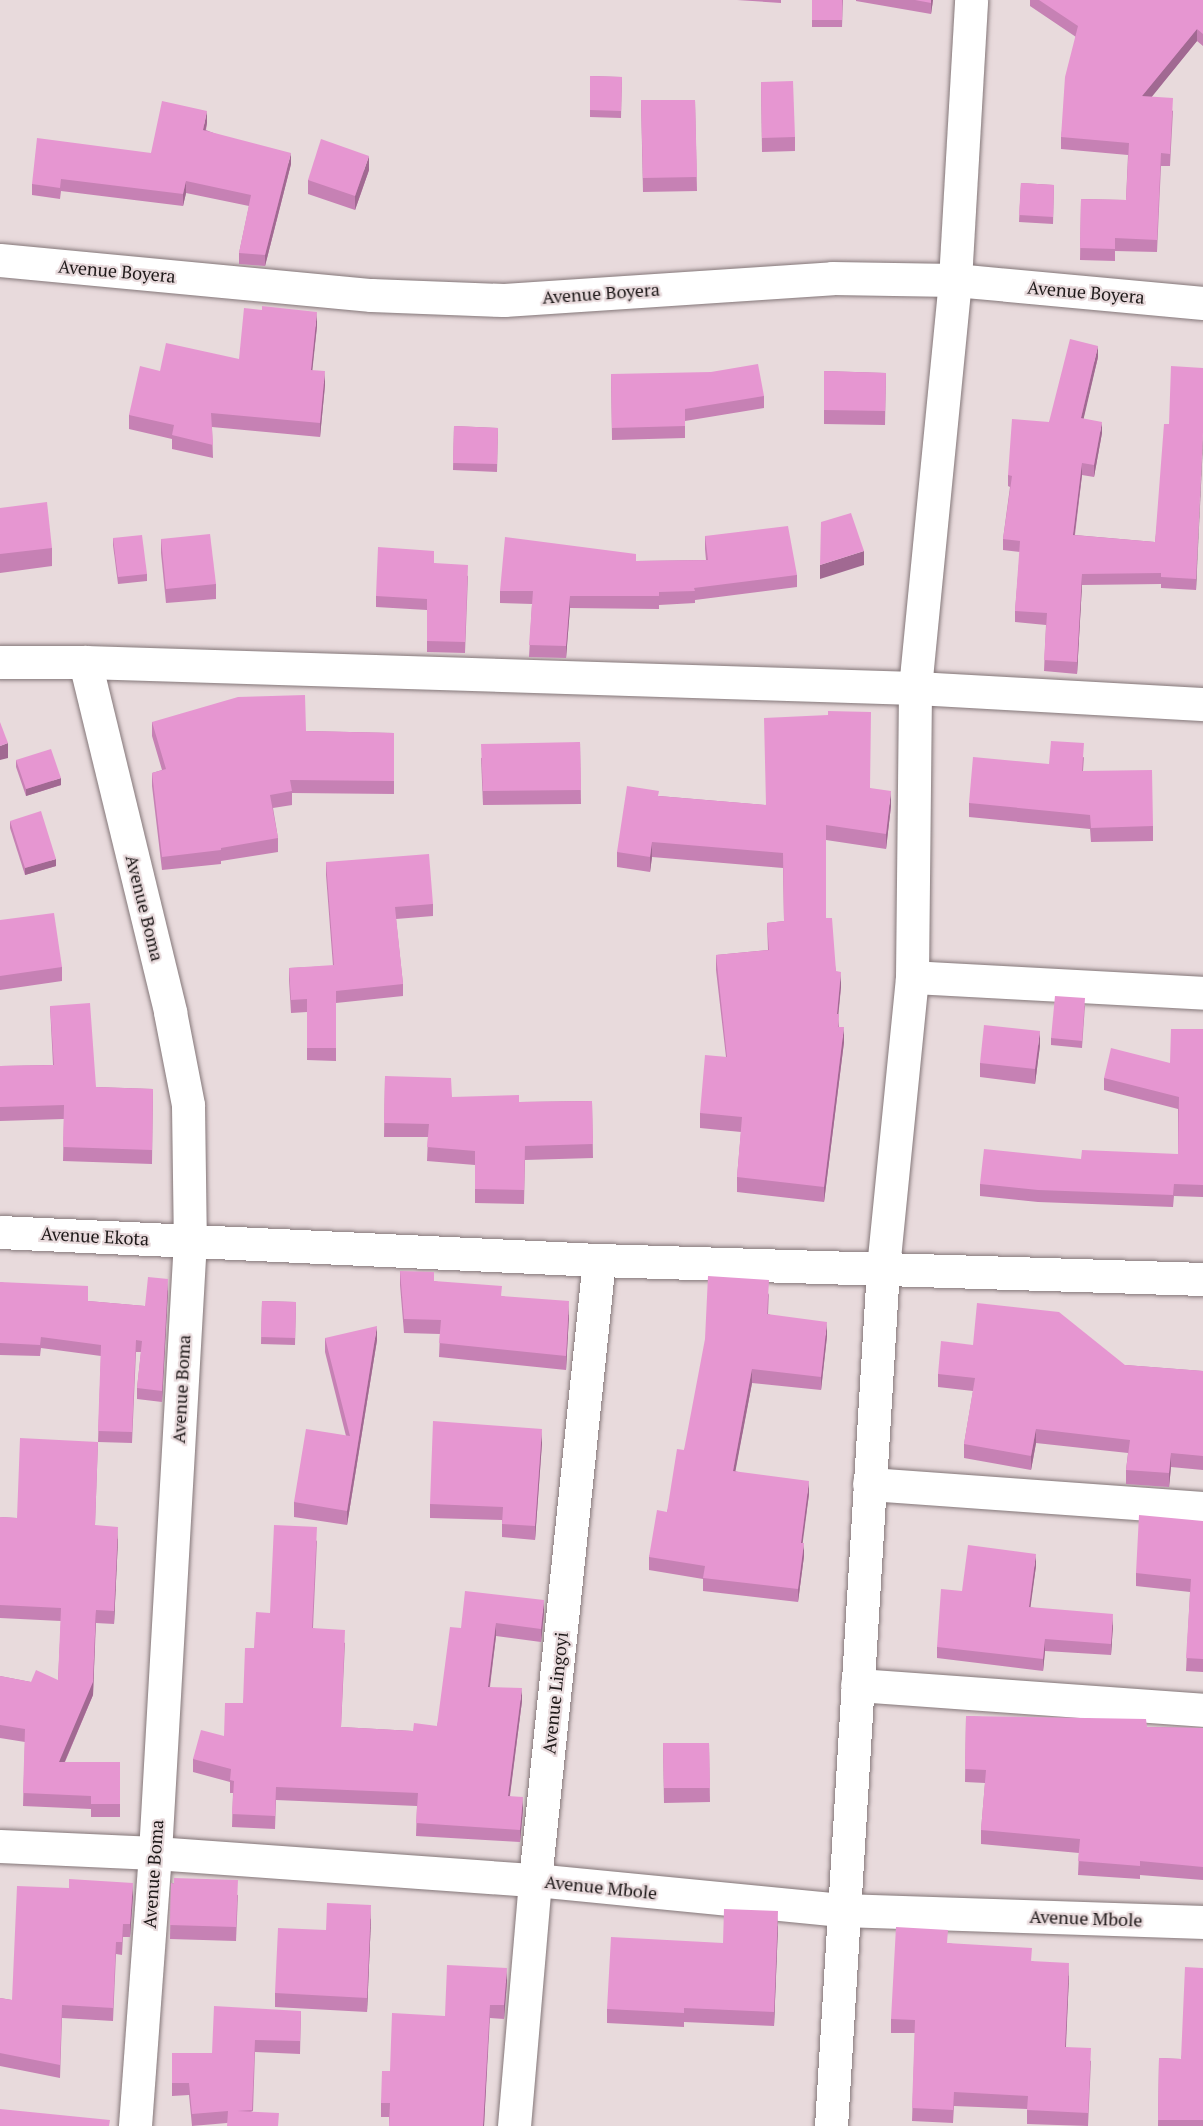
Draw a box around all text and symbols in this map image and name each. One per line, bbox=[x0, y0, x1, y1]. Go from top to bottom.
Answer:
street label: Avenue Boyera bbox=[57, 255, 177, 287]
street label: Avenue Boyera bbox=[1026, 276, 1146, 308]
street label: Avenue Boyera bbox=[541, 278, 661, 308]
street label: Avenue Boma bbox=[121, 853, 169, 963]
street label: Avenue Ekota bbox=[40, 1222, 150, 1250]
street label: Avenue Boma bbox=[167, 1334, 195, 1444]
street label: Avenue Lingoyi bbox=[538, 1631, 572, 1755]
street label: Avenue Boma bbox=[138, 1819, 168, 1929]
street label: Avenue Mbole bbox=[544, 1870, 658, 1904]
street label: Avenue Mbole bbox=[1029, 1905, 1143, 1931]

